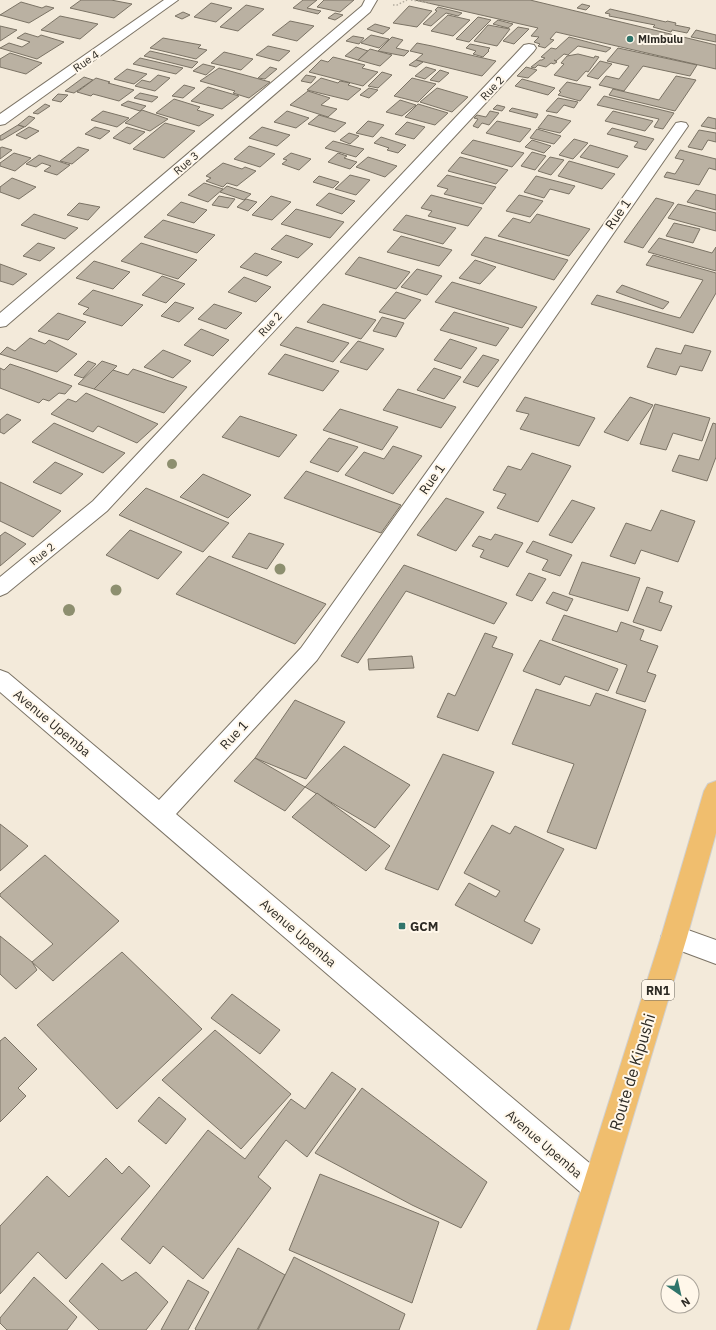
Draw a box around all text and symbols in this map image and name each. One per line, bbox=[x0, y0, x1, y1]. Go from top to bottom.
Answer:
place label: Mimbulu bbox=[638, 32, 683, 46]
marker: Mimbulu bbox=[625, 34, 635, 44]
street label: Rue 4 bbox=[70, 47, 102, 75]
street label: Rue 2 bbox=[477, 73, 507, 103]
street label: Rue 3 bbox=[171, 148, 201, 178]
street label: Rue 1 bbox=[601, 195, 635, 233]
street label: Rue 2 bbox=[255, 309, 285, 339]
street label: Rue 1 bbox=[415, 460, 449, 498]
street label: Rue 2 bbox=[27, 540, 57, 568]
street label: Avenue Upemba bbox=[10, 686, 94, 760]
street label: Rue 1 bbox=[216, 717, 252, 753]
street label: Avenue Upemba bbox=[256, 895, 340, 971]
place label: GCM bbox=[410, 918, 438, 935]
marker: GCM bbox=[397, 921, 407, 931]
road number: RN1 bbox=[642, 980, 674, 1000]
street label: Route de Kipushi bbox=[605, 1011, 659, 1133]
street label: Avenue Upemba bbox=[502, 1106, 586, 1182]
north arrow bbox=[660, 1274, 700, 1314]
text: N bbox=[678, 1294, 693, 1310]

